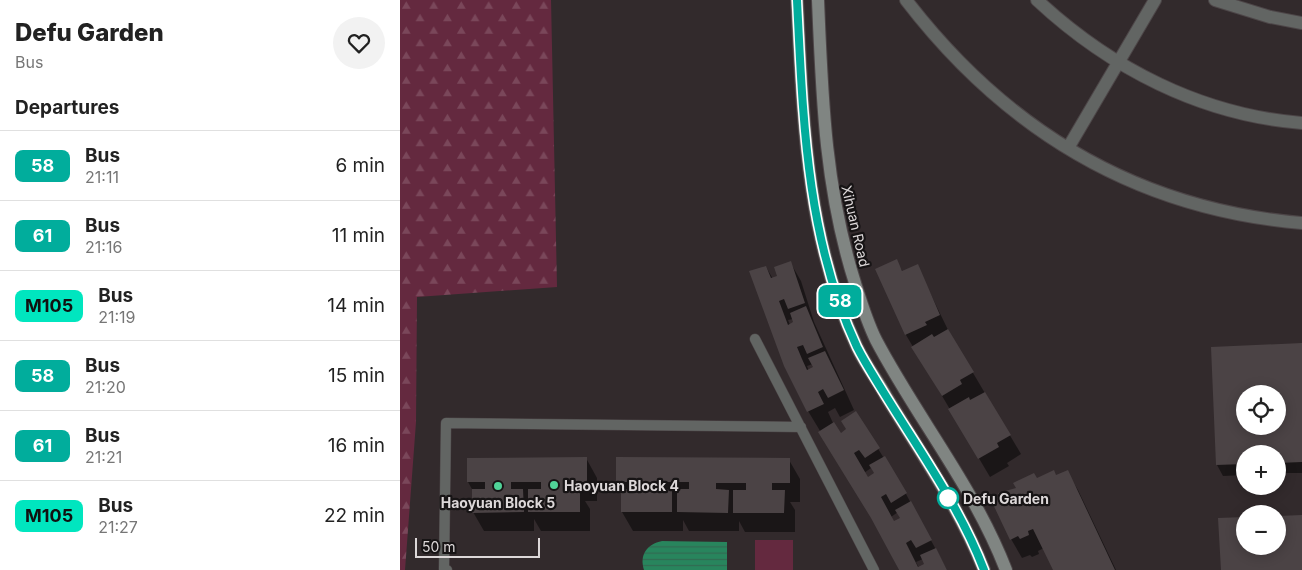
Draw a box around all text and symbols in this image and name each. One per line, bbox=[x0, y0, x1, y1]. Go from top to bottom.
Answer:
button: heart bbox=[333, 17, 385, 69]
text: Defu Garden bbox=[15, 18, 164, 47]
text: Bus bbox=[15, 52, 43, 72]
text: Departures bbox=[15, 96, 119, 119]
text: Bus bbox=[85, 144, 120, 167]
text: 6 min bbox=[335, 154, 385, 177]
text: 58 bbox=[31, 155, 54, 176]
text: 21:11 bbox=[85, 167, 119, 187]
street label: Xihuan Road bbox=[838, 183, 874, 269]
text: Bus bbox=[85, 214, 120, 237]
text: 11 min bbox=[332, 224, 385, 247]
text: 61 bbox=[33, 225, 52, 246]
text: 21:16 bbox=[85, 237, 122, 257]
text: Bus bbox=[98, 284, 133, 307]
line badge: 58 bbox=[818, 285, 862, 317]
text: 58 bbox=[828, 290, 852, 311]
text: 14 min bbox=[327, 294, 385, 317]
text: M105 bbox=[25, 295, 73, 316]
text: 21:19 bbox=[98, 307, 136, 327]
text: Bus bbox=[85, 354, 120, 377]
text: 15 min bbox=[328, 364, 385, 387]
text: 58 bbox=[31, 365, 54, 386]
text: 21:20 bbox=[85, 377, 126, 397]
map controls bbox=[1236, 385, 1286, 555]
button: locate bbox=[1236, 385, 1286, 435]
text: Bus bbox=[85, 424, 120, 447]
text: 16 min bbox=[328, 434, 385, 457]
text: 61 bbox=[33, 435, 52, 456]
button: + bbox=[1236, 445, 1286, 495]
text: 21:21 bbox=[85, 447, 122, 467]
place label: Haoyuan Block 4 bbox=[564, 477, 679, 494]
marker: Haoyuan Block 4 bbox=[548, 479, 560, 491]
marker: Haoyuan Block 5 bbox=[492, 480, 504, 492]
marker: Defu Garden bbox=[937, 487, 959, 509]
place label: Defu Garden bbox=[963, 490, 1049, 507]
text: Bus bbox=[98, 494, 133, 517]
place label: Haoyuan Block 5 bbox=[441, 494, 555, 511]
text: 22 min bbox=[324, 504, 385, 527]
text: M105 bbox=[25, 505, 73, 526]
button: − bbox=[1236, 505, 1286, 555]
text: 21:27 bbox=[98, 517, 138, 537]
scale bar bbox=[415, 535, 540, 558]
text: 50 m bbox=[422, 538, 456, 555]

